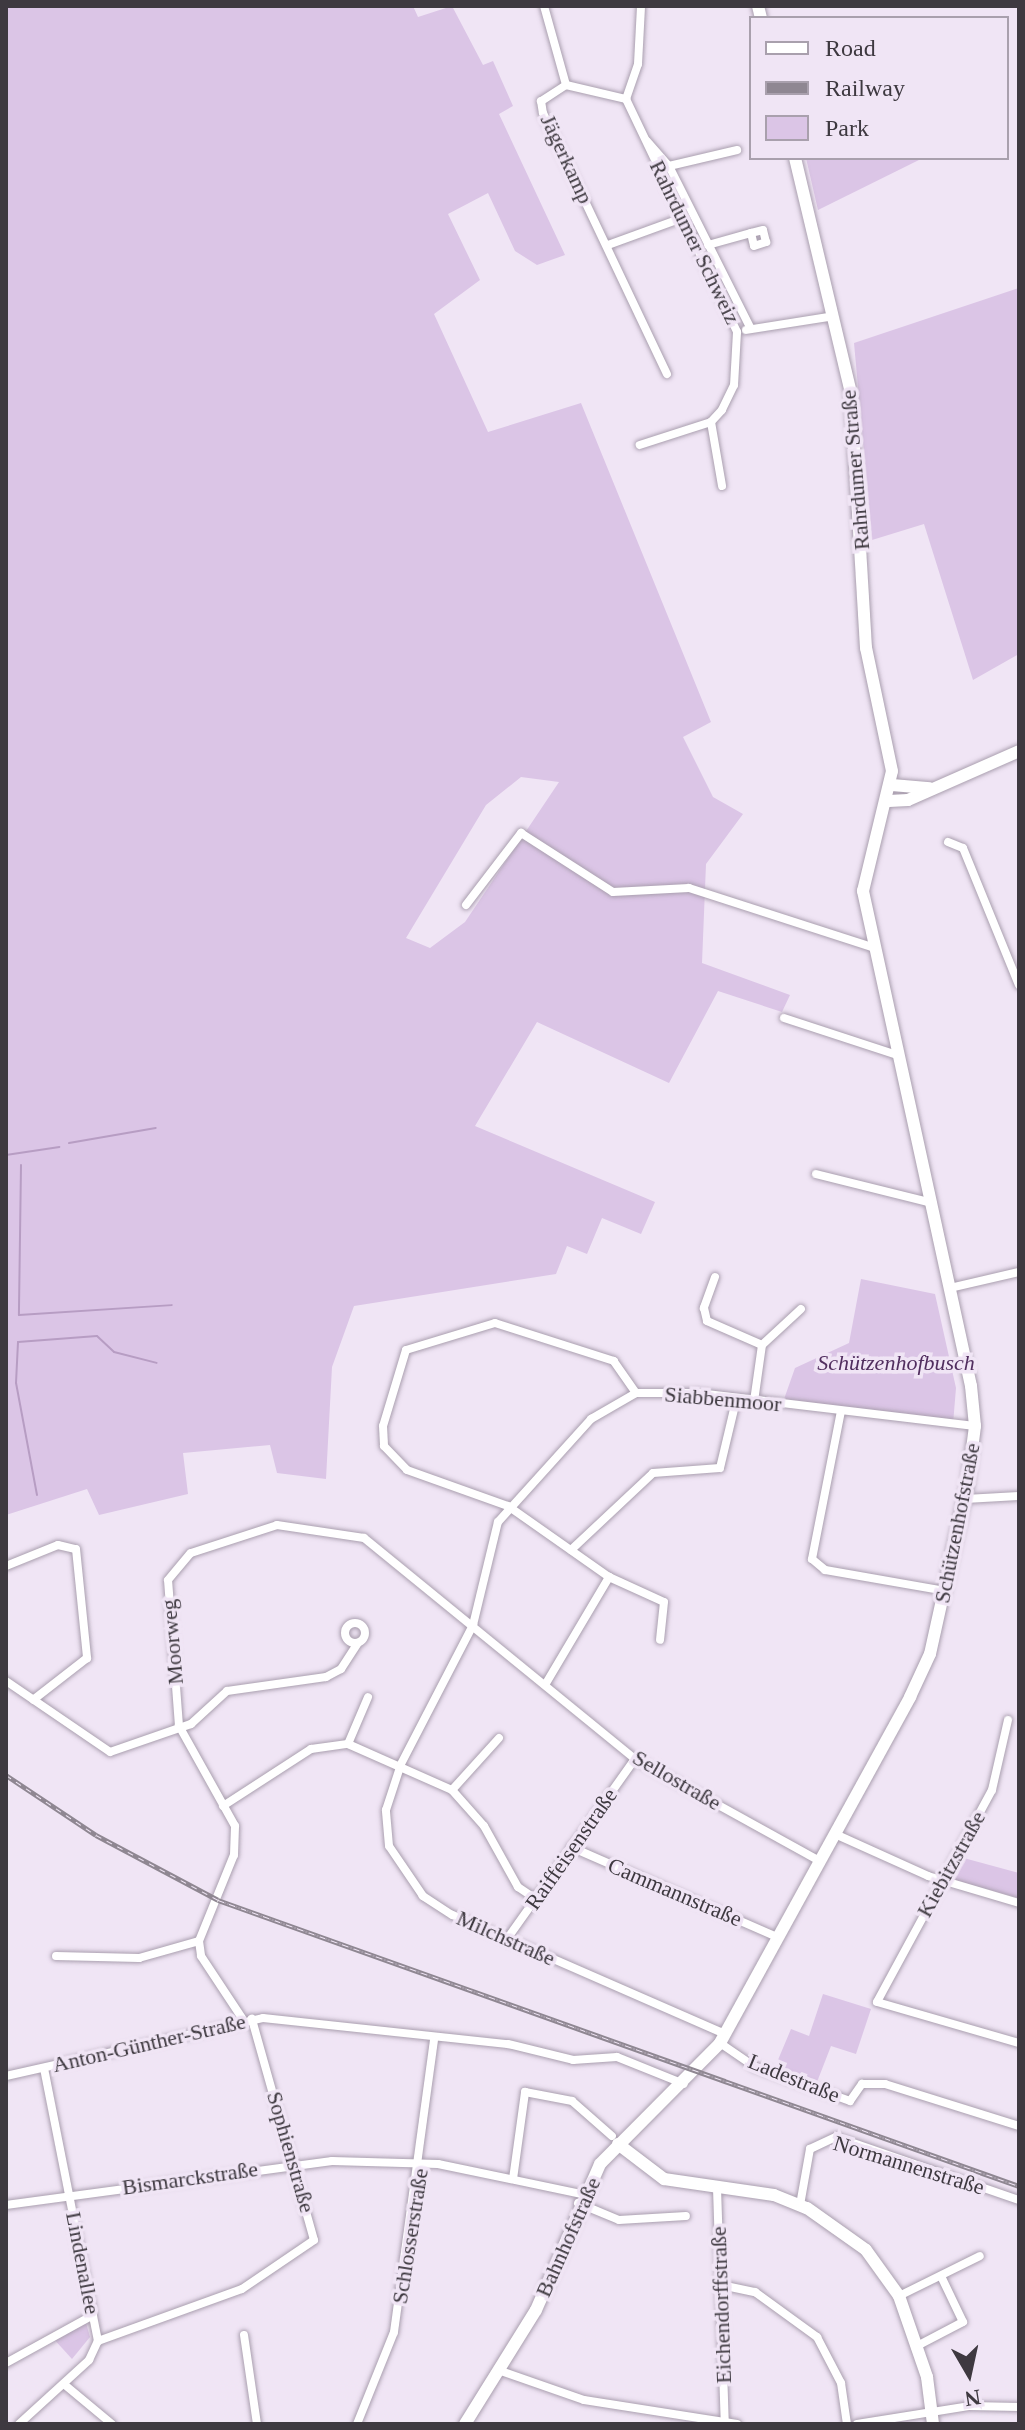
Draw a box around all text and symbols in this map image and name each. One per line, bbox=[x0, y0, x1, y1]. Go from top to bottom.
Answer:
legend bbox=[749, 16, 1009, 160]
text: Road bbox=[825, 35, 876, 61]
text: Railway bbox=[825, 75, 905, 101]
street label: Jägerkamp bbox=[535, 110, 599, 208]
text: Park bbox=[825, 115, 869, 141]
street label: Rahrdumer Schweiz bbox=[644, 156, 746, 328]
street label: Rahrdumer Straße bbox=[835, 389, 875, 551]
park label: Schützenhofbusch bbox=[817, 1350, 975, 1376]
street label: Siabbenmoor bbox=[663, 1381, 783, 1417]
street label: Schützenhofstraße bbox=[929, 1441, 985, 1605]
street label: Moorweg bbox=[155, 1598, 189, 1686]
street label: Sellostraße bbox=[628, 1744, 726, 1816]
street label: Raiffeisenstraße bbox=[519, 1783, 623, 1915]
street label: Kiebitzstraße bbox=[911, 1806, 991, 1922]
street label: Cammannstraße bbox=[604, 1852, 746, 1932]
street label: Milchstraße bbox=[453, 1905, 559, 1971]
street label: Anton-Günther-Straße bbox=[50, 2008, 248, 2078]
street label: Ladestraße bbox=[744, 2048, 844, 2108]
street label: Sophienstraße bbox=[261, 2088, 321, 2216]
street label: Normannenstraße bbox=[830, 2130, 988, 2200]
street label: Bismarckstraße bbox=[120, 2155, 260, 2201]
street label: Schlosserstraße bbox=[386, 2166, 434, 2306]
street label: Bahnhofstraße bbox=[530, 2173, 606, 2301]
street label: Lindenallee bbox=[60, 2210, 106, 2316]
street label: Eichendorffstraße bbox=[705, 2226, 737, 2384]
north arrow bbox=[929, 2334, 1009, 2414]
text: N bbox=[963, 2385, 983, 2412]

